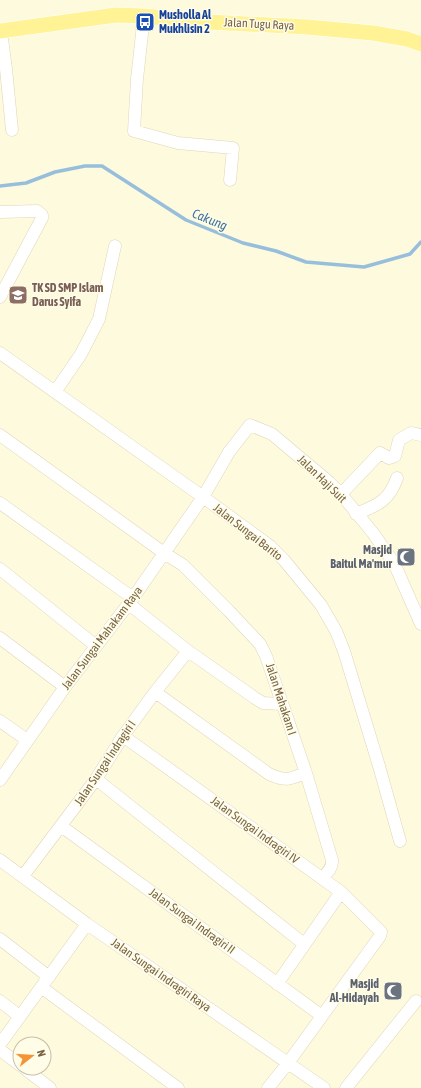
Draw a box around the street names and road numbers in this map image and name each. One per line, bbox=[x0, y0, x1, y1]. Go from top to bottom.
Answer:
street label: Jalan Tugu Raya bbox=[223, 15, 295, 33]
street label: Jalan Haji Suit bbox=[295, 452, 350, 506]
street label: Jalan Sungai Barito bbox=[211, 501, 286, 564]
street label: Jalan Sungai Mahakam Raya bbox=[59, 584, 145, 692]
street label: Jalan Mahakam I bbox=[263, 661, 299, 737]
street label: Jalan Sungai Indragiri I bbox=[71, 718, 139, 808]
street label: Jalan Sungai Indragiri IV bbox=[208, 793, 302, 867]
street label: Jalan Sungai Indragiri II bbox=[146, 885, 238, 957]
street label: Jalan Sungai Indragiri Raya bbox=[108, 935, 214, 1015]

